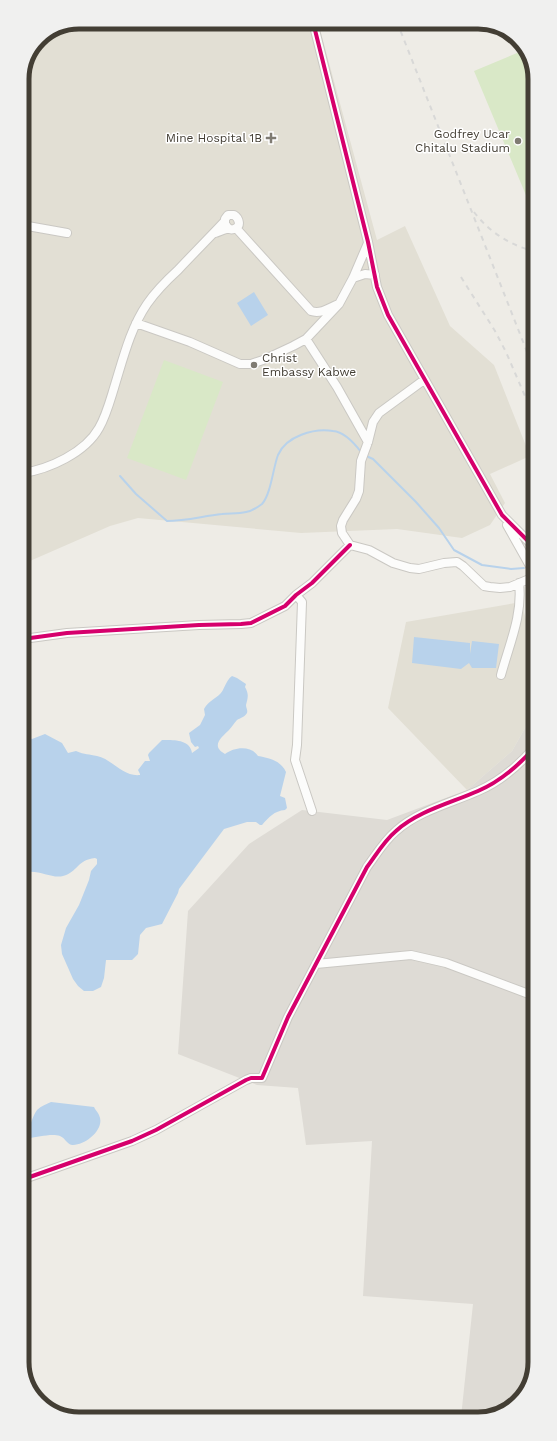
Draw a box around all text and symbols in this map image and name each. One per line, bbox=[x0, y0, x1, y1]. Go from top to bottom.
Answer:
place label: Godfrey Ucar Chitalu Stadium bbox=[415, 127, 510, 155]
place label: Mine Hospital 1B bbox=[166, 131, 262, 145]
marker: Mine Hospital 1B bbox=[265, 132, 277, 144]
marker: Godfrey Ucar Chitalu Stadium bbox=[513, 136, 523, 146]
place label: Christ Embassy Kabwe bbox=[262, 351, 356, 379]
marker: Christ Embassy Kabwe bbox=[249, 360, 259, 370]

